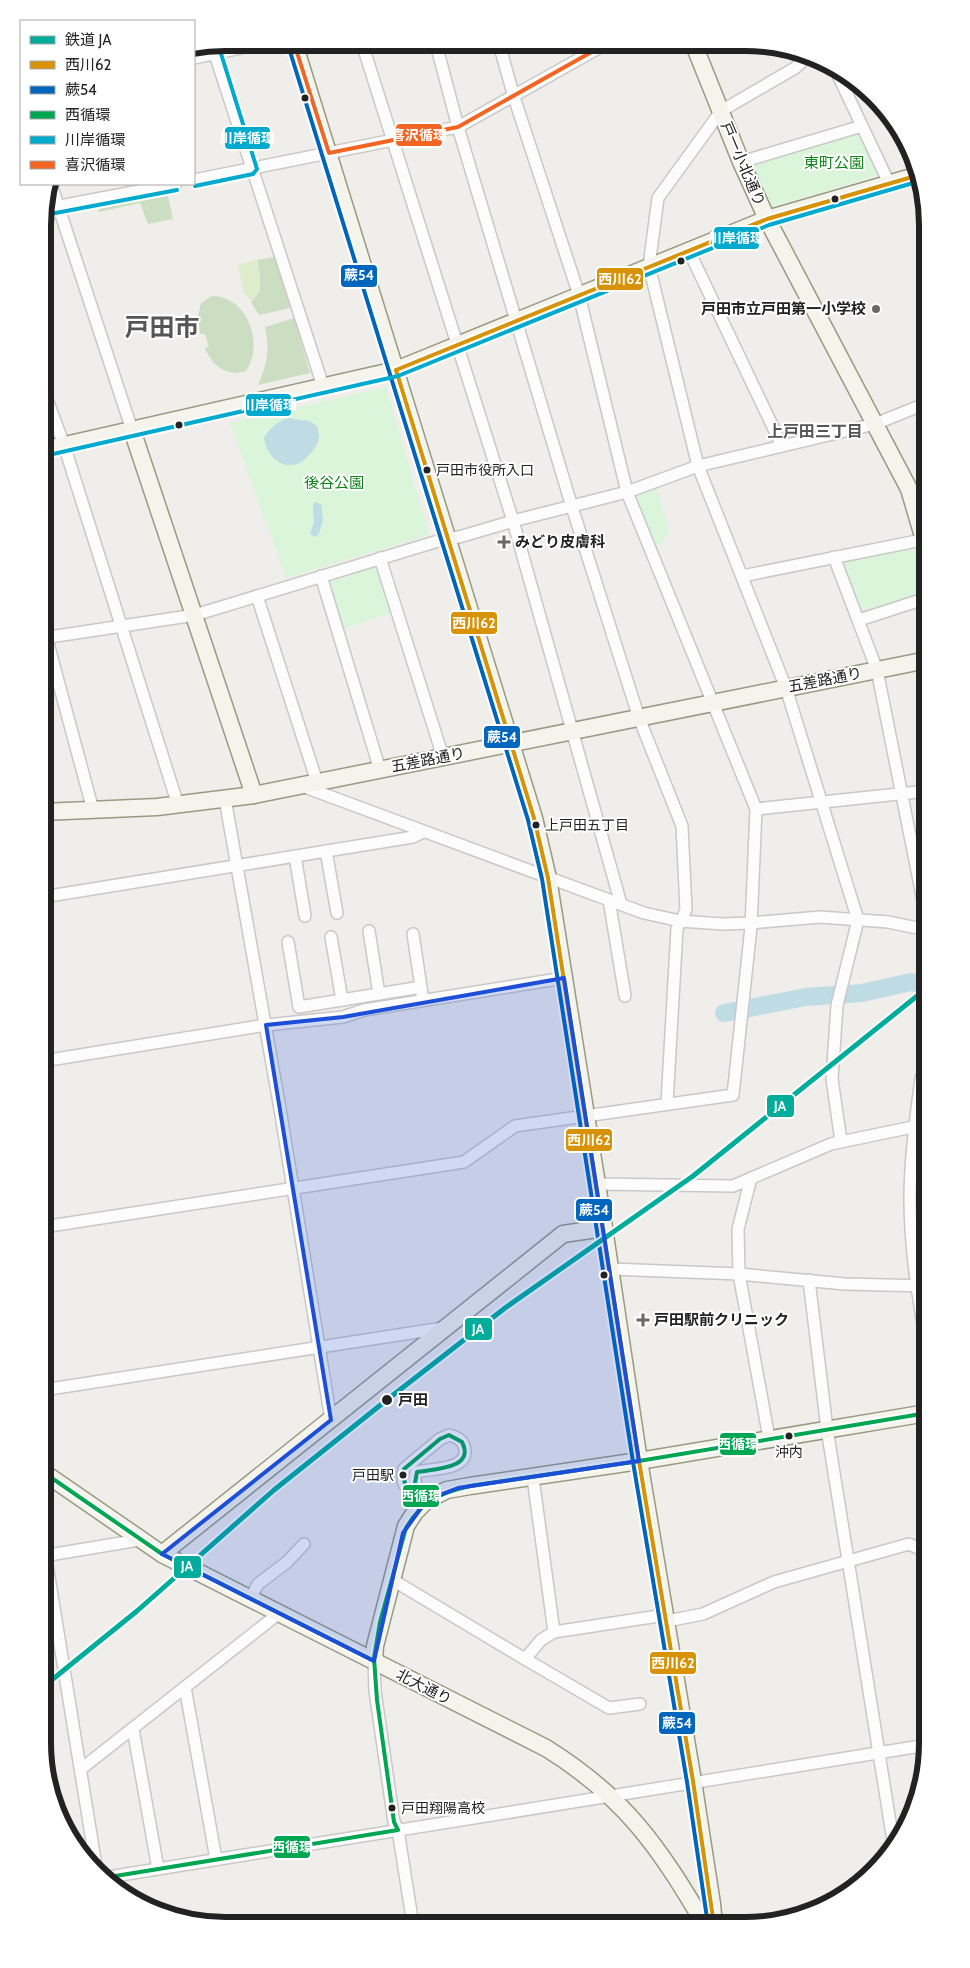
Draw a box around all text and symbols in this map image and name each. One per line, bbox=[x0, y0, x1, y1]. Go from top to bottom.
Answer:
legend bbox=[20, 20, 195, 185]
text: 鉄道 JA bbox=[65, 31, 112, 49]
text: 西川62 bbox=[65, 56, 112, 74]
text: 蕨54 bbox=[65, 81, 97, 99]
unlabelled marker bbox=[300, 93, 310, 103]
text: 西循環 bbox=[65, 106, 110, 124]
street label: 戸一小北通り bbox=[717, 119, 769, 209]
line badge: 喜沢循環 bbox=[395, 123, 443, 147]
line badge: 川岸循環 bbox=[224, 126, 271, 150]
text: 喜沢循環 bbox=[391, 126, 447, 144]
text: 川岸循環 bbox=[219, 129, 275, 147]
text: 川岸循環 bbox=[65, 131, 125, 149]
park label: 東町公園 bbox=[804, 154, 864, 172]
text: 喜沢循環 bbox=[65, 156, 125, 174]
unlabelled marker bbox=[830, 194, 840, 204]
line badge: 川岸循環 bbox=[713, 226, 760, 250]
text: 川岸循環 bbox=[708, 229, 764, 247]
unlabelled marker bbox=[676, 256, 686, 266]
line badge: 蕨54 bbox=[340, 264, 378, 288]
text: 蕨54 bbox=[344, 266, 374, 284]
line badge: 西川62 bbox=[596, 267, 644, 291]
text: 西川62 bbox=[598, 270, 642, 288]
place label: 戸田市立戸田第一小学校 bbox=[701, 300, 866, 318]
marker: 戸田市立戸田第一小学校 bbox=[870, 303, 882, 315]
district label: 戸田市 bbox=[124, 312, 200, 342]
line badge: 川岸循環 bbox=[245, 393, 292, 417]
text: 川岸循環 bbox=[241, 396, 297, 414]
unlabelled marker bbox=[174, 420, 184, 430]
district label: 上戸田三丁目 bbox=[767, 422, 863, 441]
place label: 戸田市役所入口 bbox=[436, 461, 534, 479]
marker: 戸田市役所入口 bbox=[422, 465, 432, 475]
park label: 後谷公園 bbox=[304, 474, 364, 492]
place label: みどり皮膚科 bbox=[515, 533, 605, 551]
marker: みどり皮膚科 bbox=[497, 535, 511, 549]
line badge: 西川62 bbox=[450, 611, 498, 635]
text: 西川62 bbox=[452, 614, 496, 632]
street label: 五差路通り bbox=[786, 664, 864, 696]
line badge: 蕨54 bbox=[483, 725, 521, 749]
text: 蕨54 bbox=[487, 728, 517, 746]
street label: 五差路通り bbox=[389, 744, 467, 776]
place label: 上戸田五丁目 bbox=[545, 816, 629, 834]
marker: 上戸田五丁目 bbox=[531, 820, 541, 830]
line badge: JA bbox=[766, 1094, 795, 1118]
text: JA bbox=[773, 1097, 787, 1115]
line badge: 西川62 bbox=[565, 1128, 613, 1152]
text: 西川62 bbox=[567, 1131, 611, 1149]
line badge: 蕨54 bbox=[575, 1198, 613, 1222]
text: 蕨54 bbox=[579, 1201, 609, 1219]
unlabelled marker bbox=[599, 1270, 609, 1280]
place label: 戸田駅前クリニック bbox=[654, 1311, 789, 1329]
marker: 戸田駅前クリニック bbox=[636, 1313, 650, 1327]
line badge: JA bbox=[464, 1317, 493, 1341]
text: JA bbox=[471, 1320, 485, 1338]
place label: 戸田 bbox=[398, 1391, 428, 1409]
marker: 戸田 bbox=[380, 1393, 394, 1407]
marker: 沖内 bbox=[784, 1431, 794, 1441]
line badge: 西循環 bbox=[719, 1432, 757, 1456]
text: 西循環 bbox=[717, 1435, 759, 1453]
place label: 沖内 bbox=[775, 1443, 803, 1461]
place label: 戸田駅 bbox=[352, 1466, 394, 1484]
marker: 戸田駅 bbox=[398, 1470, 408, 1480]
line badge: 西循環 bbox=[402, 1484, 440, 1508]
text: 西循環 bbox=[400, 1487, 442, 1505]
line badge: JA bbox=[173, 1555, 202, 1579]
text: JA bbox=[180, 1557, 194, 1575]
line badge: 西川62 bbox=[649, 1651, 697, 1675]
text: 西川62 bbox=[651, 1654, 695, 1672]
street label: 北大通り bbox=[393, 1665, 455, 1709]
line badge: 蕨54 bbox=[658, 1711, 696, 1735]
text: 蕨54 bbox=[662, 1714, 692, 1732]
place label: 戸田翔陽高校 bbox=[401, 1799, 485, 1817]
marker: 戸田翔陽高校 bbox=[387, 1803, 397, 1813]
line badge: 西循環 bbox=[273, 1835, 311, 1859]
text: 西循環 bbox=[271, 1838, 313, 1856]

